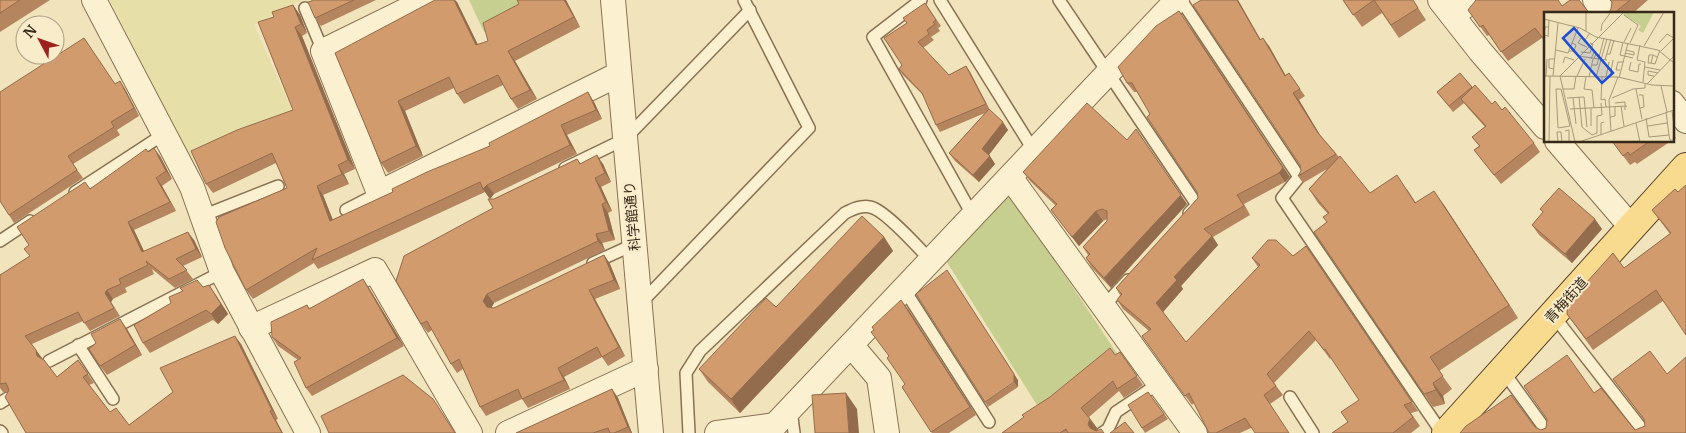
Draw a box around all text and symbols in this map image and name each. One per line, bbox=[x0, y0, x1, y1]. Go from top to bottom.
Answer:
inset map bbox=[1544, 12, 1674, 142]
north arrow bbox=[15, 15, 65, 65]
text: N bbox=[20, 21, 41, 42]
street label: 科学館通り bbox=[620, 180, 644, 252]
street label: 青梅街道 bbox=[1541, 273, 1591, 327]

